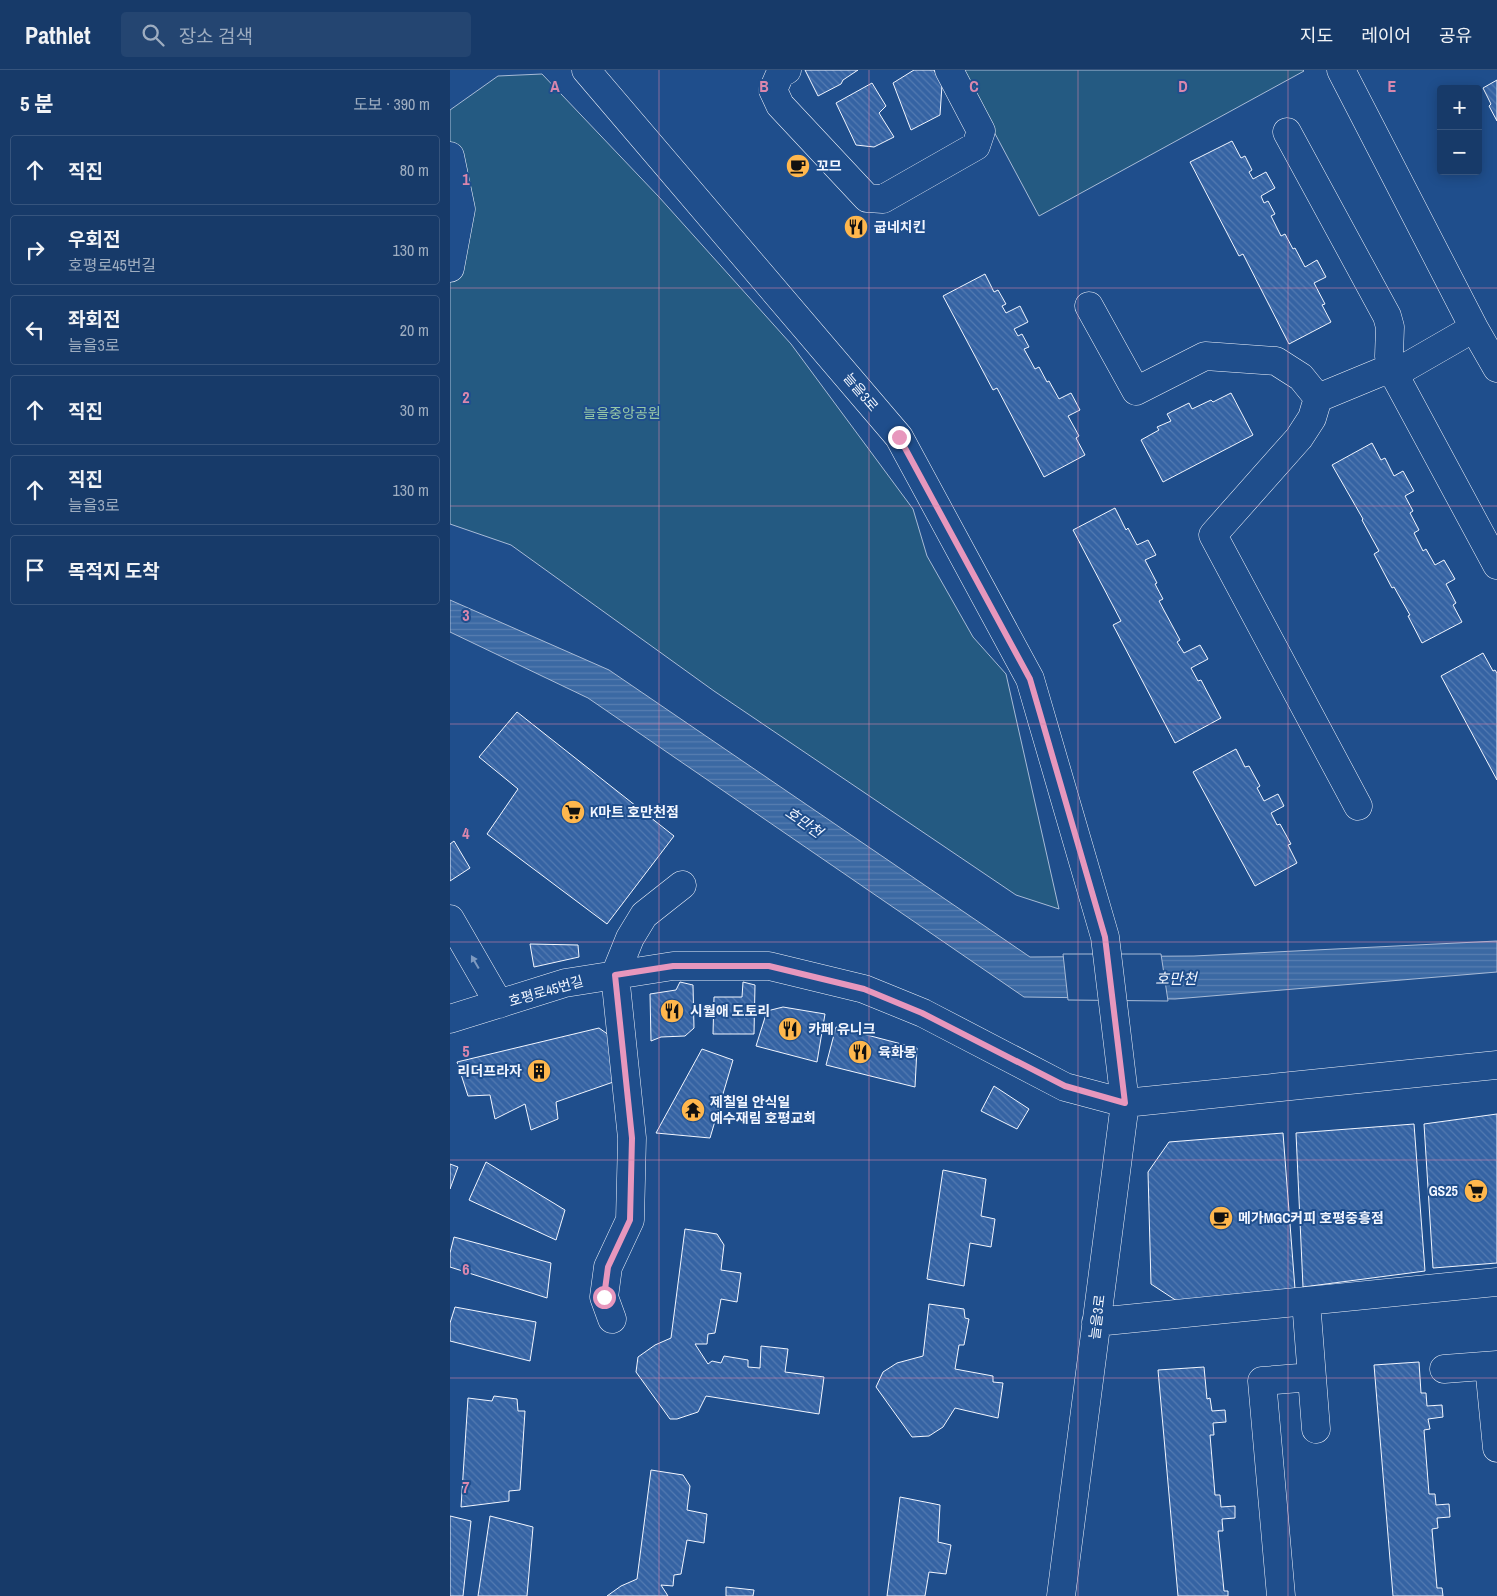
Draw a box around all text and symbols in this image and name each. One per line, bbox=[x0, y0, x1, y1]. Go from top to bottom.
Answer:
search box bbox=[121, 12, 471, 57]
text: Pathlet bbox=[25, 19, 91, 51]
icon: search bbox=[139, 21, 167, 49]
text: 장소 검색 bbox=[179, 23, 253, 49]
text: 지도 bbox=[1300, 23, 1333, 48]
text: 레이어 bbox=[1361, 23, 1411, 48]
text: 공유 bbox=[1439, 23, 1472, 48]
text: A bbox=[550, 75, 560, 97]
text: B bbox=[759, 75, 769, 97]
text: C bbox=[969, 75, 979, 97]
text: D bbox=[1178, 75, 1188, 97]
text: E bbox=[1388, 75, 1397, 97]
map controls bbox=[1437, 85, 1482, 175]
button: + bbox=[1437, 85, 1482, 130]
text: 5 분 bbox=[20, 89, 54, 118]
text: 도보 · 390 m bbox=[353, 93, 430, 115]
button: − bbox=[1437, 130, 1482, 175]
cafe icon: 꼬므 bbox=[785, 153, 811, 179]
icon: ahead bbox=[21, 156, 49, 184]
place label: 꼬므 bbox=[816, 157, 842, 175]
text: 직진 bbox=[68, 158, 103, 184]
text: 80 m bbox=[400, 159, 429, 181]
text: 1 bbox=[462, 168, 470, 190]
restaurant icon: 굽네치킨 bbox=[843, 214, 869, 240]
place label: 굽네치킨 bbox=[874, 218, 926, 236]
text: 우회전 bbox=[68, 226, 120, 252]
icon: right bbox=[21, 236, 49, 264]
text: 130 m bbox=[393, 239, 429, 261]
text: 호평로45번길 bbox=[68, 254, 156, 276]
text: 좌회전 bbox=[68, 306, 120, 332]
icon: left bbox=[21, 316, 49, 344]
text: 20 m bbox=[400, 319, 429, 341]
text: 늘을3로 bbox=[68, 334, 119, 356]
street label: 늘을3로 bbox=[840, 369, 882, 415]
text: 2 bbox=[462, 386, 470, 408]
icon: ahead bbox=[21, 396, 49, 424]
text: 직진 bbox=[68, 398, 103, 424]
text: 30 m bbox=[400, 399, 429, 421]
park label: 늘을중앙공원 bbox=[583, 404, 661, 422]
route end bbox=[888, 426, 911, 449]
text: 직진 bbox=[68, 466, 103, 492]
icon: ahead bbox=[21, 476, 49, 504]
text: 130 m bbox=[393, 479, 429, 501]
text: 늘을3로 bbox=[68, 494, 119, 516]
icon: arrive bbox=[21, 556, 49, 584]
text: 목적지 도착 bbox=[68, 558, 160, 584]
text: 3 bbox=[462, 604, 470, 626]
supermarket icon: K마트 호만천점 bbox=[560, 799, 586, 825]
water label: 호만천 bbox=[781, 802, 829, 844]
place label: K마트 호만천점 bbox=[590, 803, 679, 821]
text: 4 bbox=[462, 822, 470, 844]
one-way arrow bbox=[470, 955, 479, 968]
water label: 호만천 bbox=[1155, 968, 1199, 989]
street label: 호평로45번길 bbox=[506, 972, 586, 1010]
restaurant icon: 시월애 도토리 bbox=[659, 998, 685, 1024]
place label: 시월애 도토리 bbox=[690, 1002, 770, 1020]
restaurant icon: 카페 유니크 bbox=[777, 1016, 803, 1042]
place label: 카페 유니크 bbox=[808, 1020, 876, 1038]
restaurant icon: 육화몽 bbox=[847, 1039, 873, 1065]
text: 5 bbox=[462, 1040, 470, 1062]
place label: 육화몽 bbox=[878, 1043, 917, 1061]
building icon: 리더프라자 bbox=[526, 1058, 552, 1084]
place label: 리더프라자 bbox=[458, 1062, 522, 1080]
place label: 제칠일 안식일 예수재림 호평교회 bbox=[710, 1093, 816, 1127]
temple icon: 제칠일 안식일 예수재림 호평교회 bbox=[680, 1097, 706, 1123]
supermarket icon: GS25 bbox=[1463, 1178, 1489, 1204]
place label: GS25 bbox=[1429, 1182, 1459, 1200]
cafe icon: 메가MGC커피 호평중흥점 bbox=[1208, 1205, 1234, 1231]
place label: 메가MGC커피 호평중흥점 bbox=[1238, 1209, 1384, 1227]
text: 6 bbox=[462, 1258, 470, 1280]
route start bbox=[593, 1286, 616, 1309]
street label: 늘을3로 bbox=[1085, 1293, 1109, 1340]
text: 7 bbox=[462, 1476, 470, 1498]

